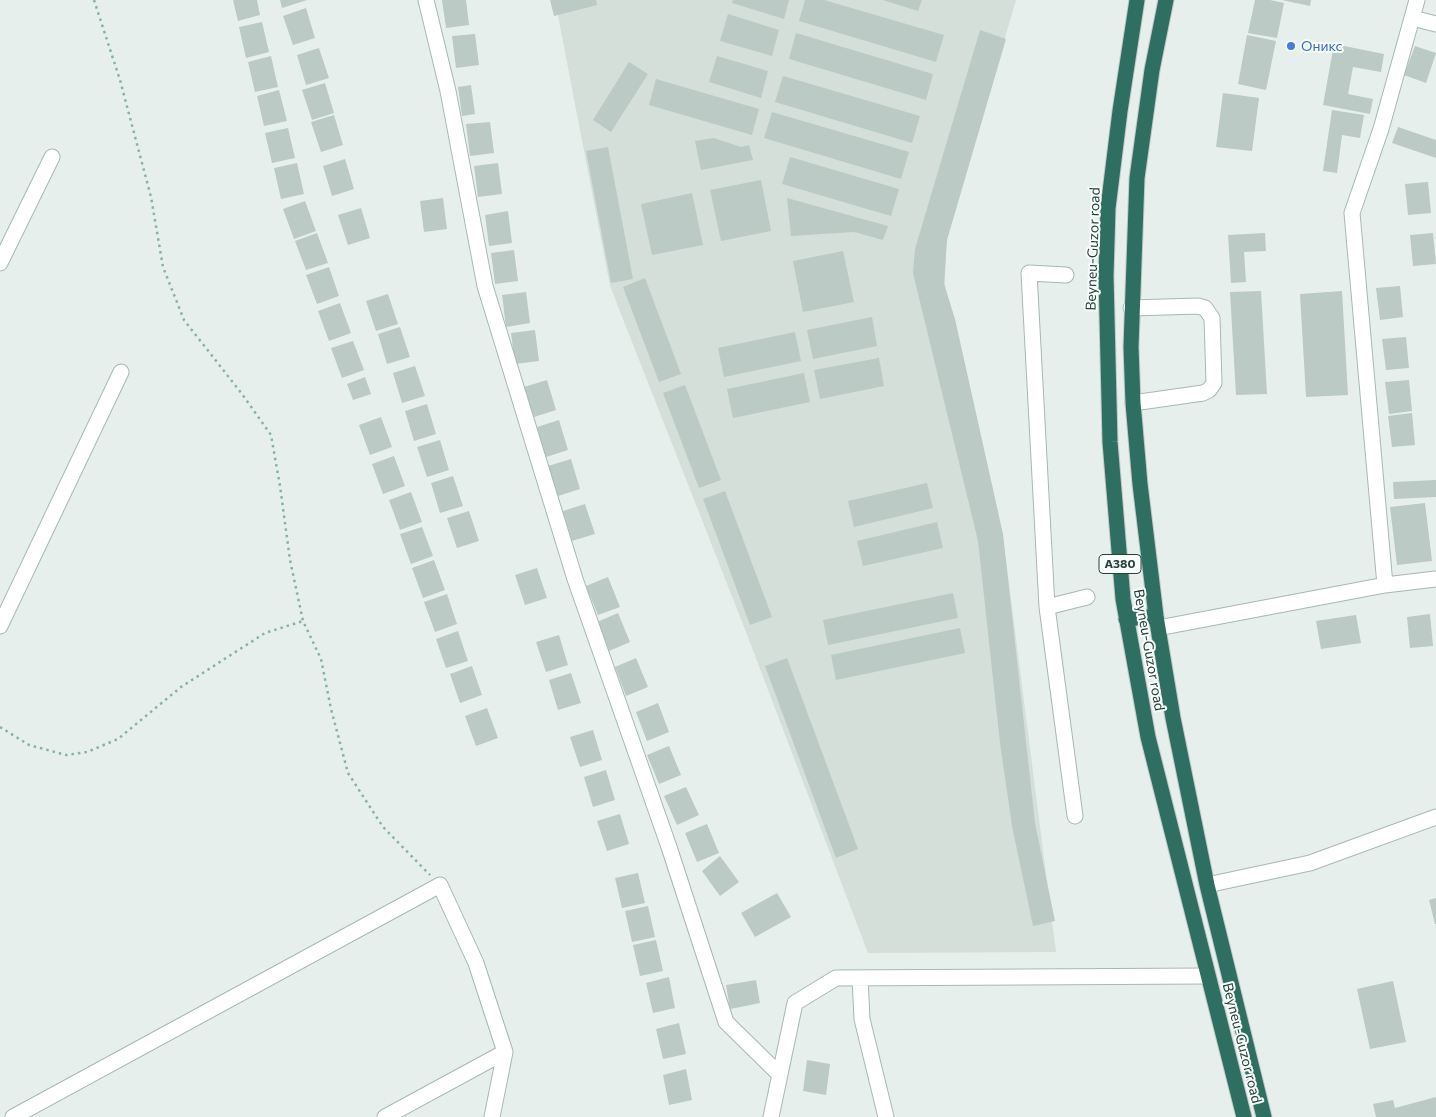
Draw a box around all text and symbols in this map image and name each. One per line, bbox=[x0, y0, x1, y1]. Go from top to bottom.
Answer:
place label: Оникс bbox=[1301, 38, 1343, 54]
marker: Оникс bbox=[1285, 40, 1297, 52]
street label: Beyneu-Guzor road bbox=[1082, 187, 1104, 311]
road number: A380 bbox=[1099, 554, 1141, 574]
street label: Beyneu-Guzor road bbox=[1130, 588, 1168, 712]
street label: Beyneu-Guzor road bbox=[1219, 981, 1265, 1105]

